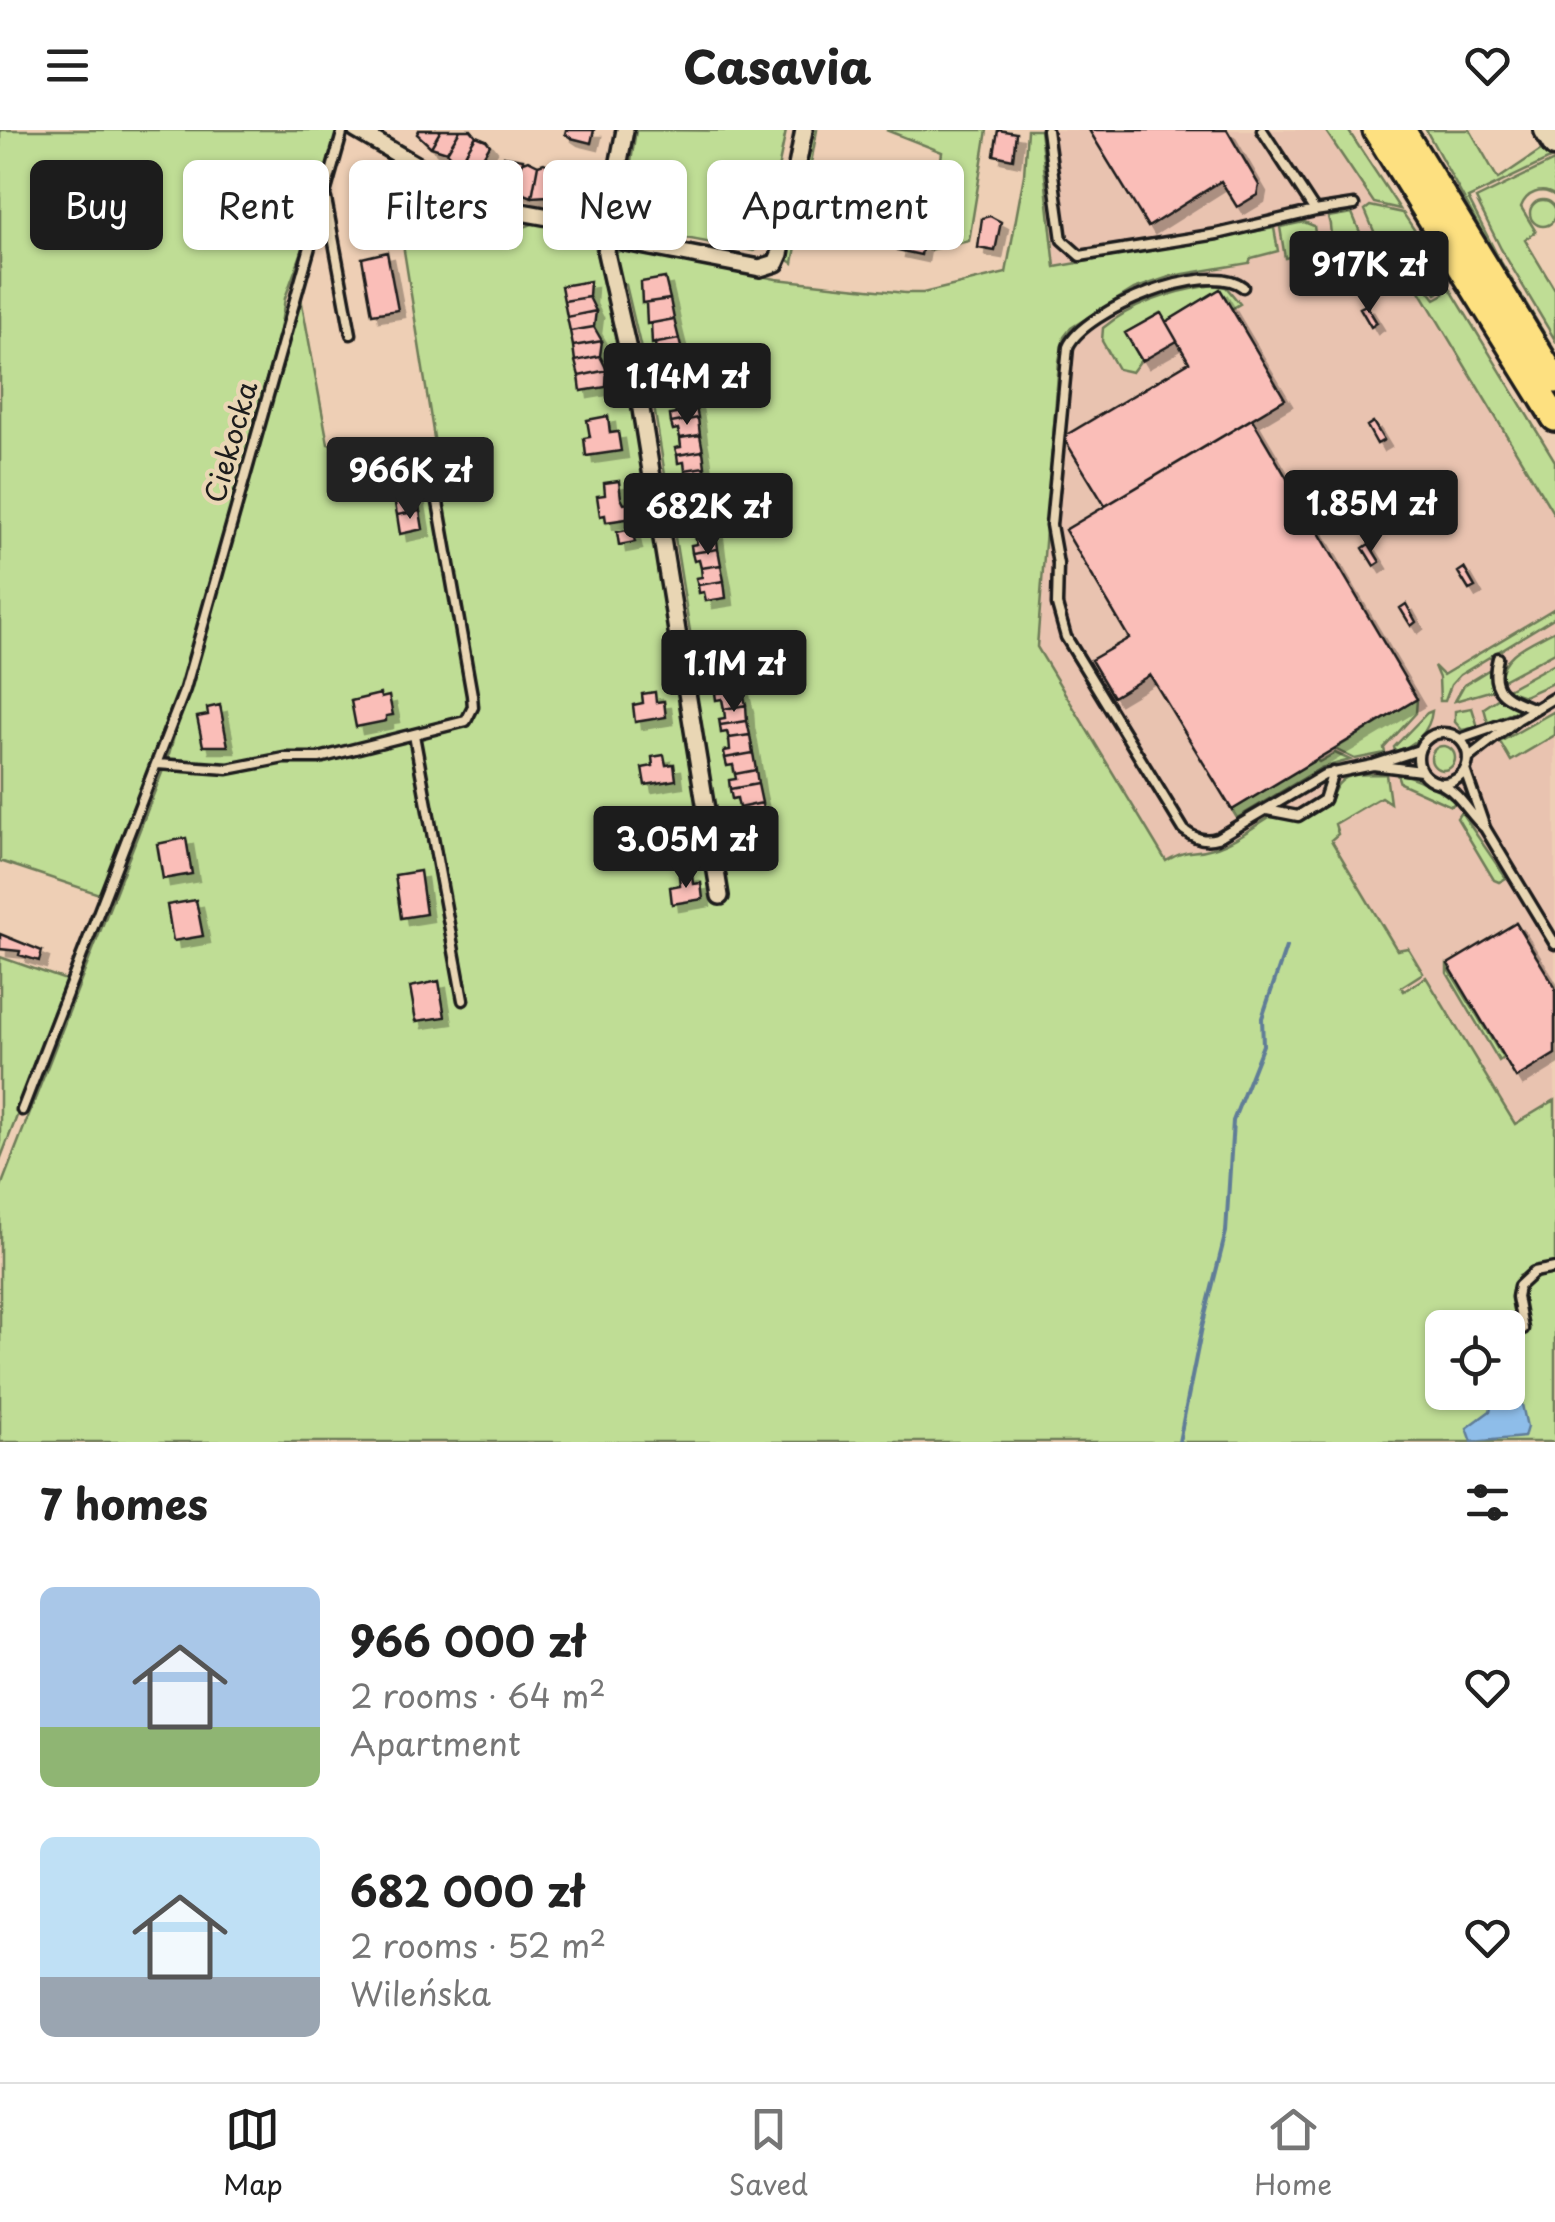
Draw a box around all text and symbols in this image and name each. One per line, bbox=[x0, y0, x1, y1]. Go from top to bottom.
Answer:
text: Casavia bbox=[683, 31, 872, 99]
icon: menu bbox=[40, 38, 95, 93]
icon: heart bbox=[1460, 38, 1515, 93]
chip: Buy bbox=[30, 160, 163, 250]
chip: Rent bbox=[183, 160, 329, 250]
chip: Filters bbox=[349, 160, 523, 250]
chip: New bbox=[543, 160, 687, 250]
chip: Apartment bbox=[707, 160, 964, 250]
pin: 917K zł bbox=[1277, 231, 1461, 316]
text: 917K zł bbox=[1312, 239, 1426, 287]
pin: 1.14M zł bbox=[584, 343, 790, 428]
text: 1.14M zł bbox=[626, 351, 748, 399]
street label: Ciekocka bbox=[192, 375, 268, 508]
pin: 966K zł bbox=[318, 437, 502, 522]
text: 966K zł bbox=[349, 445, 471, 493]
pin: 1.85M zł bbox=[1268, 470, 1474, 555]
pin: 682K zł bbox=[616, 473, 800, 558]
text: 1.85M zł bbox=[1306, 478, 1436, 526]
text: 682K zł bbox=[646, 481, 770, 529]
pin: 1.1M zł bbox=[642, 630, 826, 715]
text: 1.1M zł bbox=[683, 638, 785, 686]
pin: 3.05M zł bbox=[583, 806, 789, 891]
text: 3.05M zł bbox=[616, 814, 757, 862]
map controls bbox=[1425, 1310, 1525, 1410]
button: locate bbox=[1425, 1310, 1525, 1410]
text: 7 homes bbox=[40, 1471, 208, 1534]
icon: filters bbox=[1460, 1475, 1515, 1530]
text: 966 000 zł bbox=[350, 1608, 585, 1671]
icon: home bbox=[120, 1627, 240, 1747]
icon: heart bbox=[1460, 1660, 1515, 1715]
text: 2 rooms · 64 m² bbox=[350, 1671, 606, 1719]
text: Apartment bbox=[350, 1719, 521, 1767]
text: 682 000 zł bbox=[350, 1858, 583, 1921]
icon: home bbox=[120, 1877, 240, 1997]
icon: heart bbox=[1460, 1910, 1515, 1965]
text: 2 rooms · 52 m² bbox=[350, 1921, 606, 1969]
text: Wileńska bbox=[350, 1969, 491, 2017]
tab: Map bbox=[223, 2102, 283, 2205]
tab: Saved bbox=[729, 2102, 808, 2205]
tab: Home bbox=[1254, 2102, 1332, 2205]

